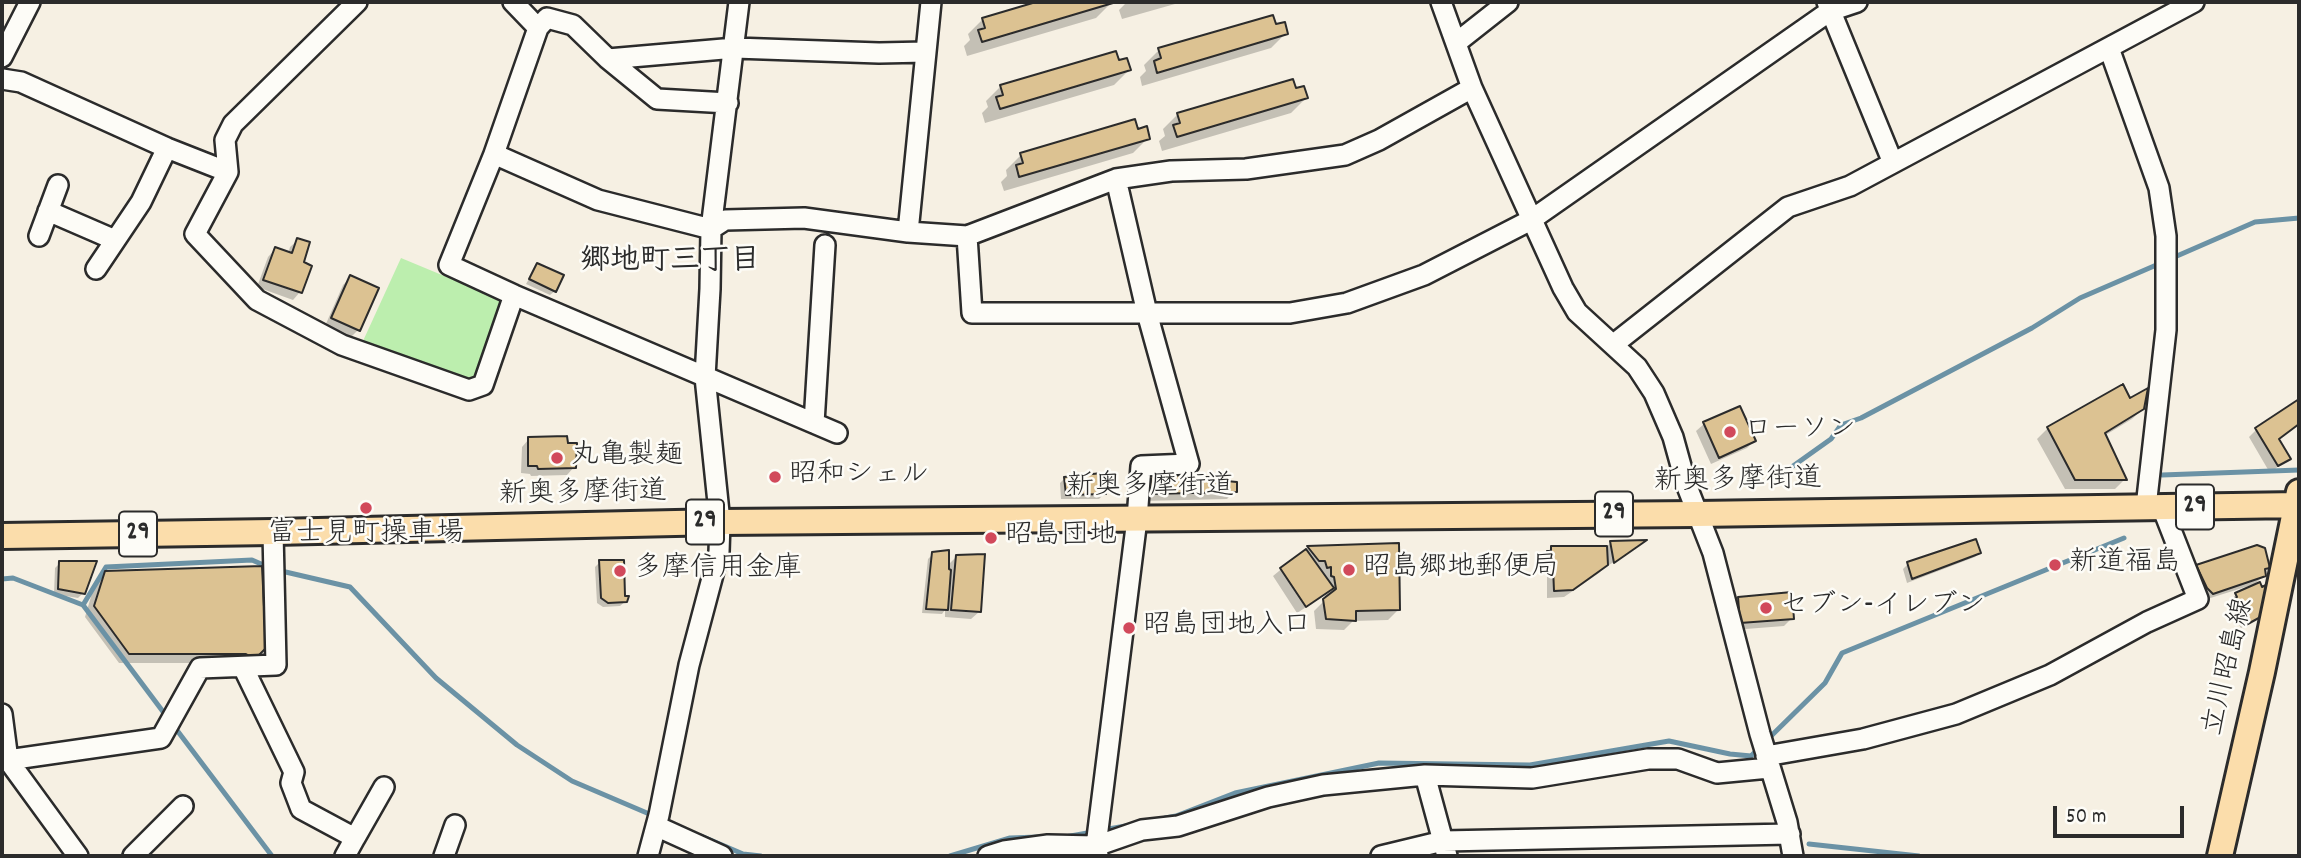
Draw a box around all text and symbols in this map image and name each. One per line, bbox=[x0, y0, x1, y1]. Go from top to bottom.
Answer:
district label: 郷地町三丁目 bbox=[580, 246, 760, 282]
place label: ローソン bbox=[1744, 415, 1856, 449]
marker: ローソン bbox=[1722, 424, 1738, 440]
place label: 丸亀製麺 bbox=[571, 441, 683, 475]
marker: 丸亀製麺 bbox=[549, 450, 565, 466]
place label: 昭和シェル bbox=[789, 460, 929, 494]
street label: 新奥多摩街道 bbox=[1654, 465, 1822, 501]
marker: 昭和シェル bbox=[767, 469, 783, 485]
street label: 新奥多摩街道 bbox=[1066, 472, 1234, 506]
street label: 新奥多摩街道 bbox=[499, 478, 667, 514]
road number: 29 bbox=[2176, 485, 2214, 530]
road number: 29 bbox=[1595, 492, 1633, 536]
marker: 富士見町操車場 bbox=[358, 500, 374, 516]
road number: 29 bbox=[686, 500, 724, 544]
road number: 29 bbox=[119, 512, 157, 556]
place label: 富士見町操車場 bbox=[268, 519, 464, 553]
place label: 昭島団地 bbox=[1005, 521, 1117, 555]
marker: 昭島団地 bbox=[983, 530, 999, 546]
place label: 新道福島 bbox=[2069, 548, 2181, 582]
place label: 昭島郷地郵便局 bbox=[1363, 553, 1559, 587]
place label: 多摩信用金庫 bbox=[634, 554, 802, 588]
marker: 新道福島 bbox=[2047, 557, 2063, 573]
marker: 昭島郷地郵便局 bbox=[1341, 562, 1357, 578]
marker: 多摩信用金庫 bbox=[612, 563, 628, 579]
place label: セブン-イレブン bbox=[1780, 591, 1986, 625]
street label: 立川昭島線 bbox=[2199, 595, 2263, 739]
marker: セブン-イレブン bbox=[1758, 600, 1774, 616]
place label: 昭島団地入口 bbox=[1143, 611, 1311, 645]
marker: 昭島団地入口 bbox=[1121, 620, 1137, 636]
scale bar bbox=[2056, 792, 2187, 836]
text: 50 m bbox=[2066, 803, 2106, 833]

